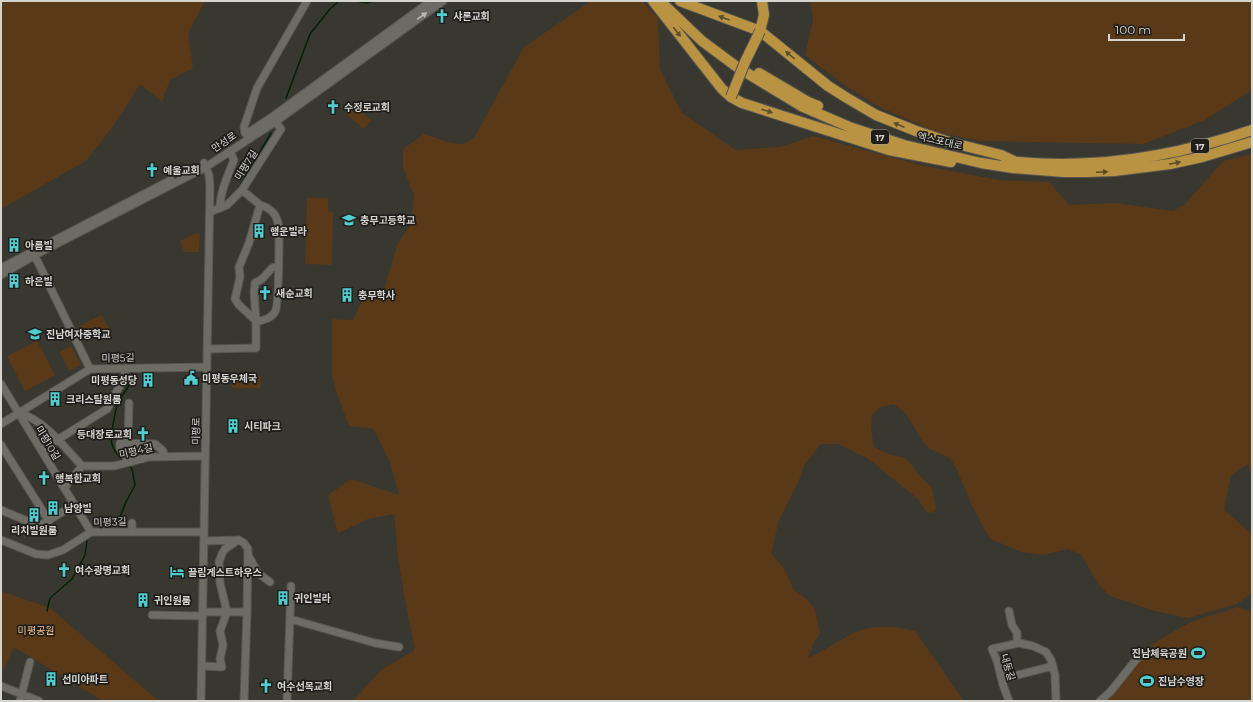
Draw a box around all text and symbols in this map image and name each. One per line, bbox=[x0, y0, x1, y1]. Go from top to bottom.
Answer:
church icon: 샤론교회 bbox=[434, 8, 450, 24]
place label: 샤론교회 bbox=[453, 10, 490, 23]
one-way arrow bbox=[416, 12, 427, 20]
one-way arrow bbox=[717, 14, 729, 20]
scale bar bbox=[1109, 16, 1184, 42]
text: 100 m bbox=[1115, 22, 1151, 37]
one-way arrow bbox=[673, 26, 681, 37]
one-way arrow bbox=[785, 50, 795, 59]
church icon: 수정로교회 bbox=[325, 99, 341, 115]
place label: 수정로교회 bbox=[344, 101, 390, 114]
one-way arrow bbox=[761, 108, 773, 114]
one-way arrow bbox=[892, 121, 904, 127]
street label: 만성로 bbox=[209, 129, 239, 155]
street label: 엑스포대로 bbox=[916, 129, 964, 153]
road number: 17 bbox=[871, 130, 889, 144]
road number: 17 bbox=[1191, 139, 1209, 153]
street label: 미평7길 bbox=[232, 147, 260, 183]
one-way arrow bbox=[1169, 159, 1181, 165]
church icon: 예울교회 bbox=[144, 162, 160, 178]
place label: 예울교회 bbox=[163, 164, 200, 177]
one-way arrow bbox=[1096, 168, 1108, 175]
school or university icon: 충무고등학교 bbox=[341, 212, 357, 228]
place label: 충무고등학교 bbox=[360, 214, 415, 227]
building icon: 행운빌라 bbox=[251, 223, 267, 239]
place label: 행운빌라 bbox=[270, 225, 307, 238]
building icon: 아름빌 bbox=[6, 237, 22, 253]
place label: 아름빌 bbox=[25, 239, 53, 252]
building icon: 하은빌 bbox=[6, 273, 22, 289]
place label: 하은빌 bbox=[25, 275, 53, 288]
church icon: 새순교회 bbox=[257, 285, 273, 301]
place label: 새순교회 bbox=[276, 287, 313, 300]
building icon: 충무학사 bbox=[339, 287, 355, 303]
place label: 충무학사 bbox=[358, 289, 396, 302]
school or university icon: 진남여자중학교 bbox=[27, 326, 43, 342]
place label: 진남여자중학교 bbox=[46, 328, 110, 341]
street label: 미평5길 bbox=[101, 351, 135, 365]
public building icon: 미평동우체국 bbox=[183, 370, 199, 386]
building icon: 미평동성당 bbox=[140, 372, 156, 388]
place label: 미평동우체국 bbox=[202, 372, 257, 385]
place label: 미평동성당 bbox=[91, 374, 137, 387]
building icon: 크리스탈원룸 bbox=[47, 391, 63, 407]
place label: 크리스탈원룸 bbox=[66, 393, 121, 406]
street label: 미평로 bbox=[189, 417, 203, 445]
building icon: 시티파크 bbox=[225, 418, 241, 434]
place label: 시티파크 bbox=[244, 420, 281, 433]
street label: 미평10길 bbox=[33, 423, 63, 463]
church icon: 등대장로교회 bbox=[135, 426, 151, 442]
place label: 등대장로교회 bbox=[77, 428, 132, 441]
street label: 미평4길 bbox=[118, 441, 154, 461]
church icon: 행복한교회 bbox=[36, 470, 52, 486]
place label: 행복한교회 bbox=[55, 472, 101, 485]
building icon: 남양빌 bbox=[45, 500, 61, 516]
place label: 남양빌 bbox=[64, 502, 92, 515]
building icon: 리치빌원룸 bbox=[26, 507, 42, 523]
street label: 미평3길 bbox=[93, 515, 127, 529]
place label: 리치빌원룸 bbox=[11, 524, 57, 537]
church icon: 여수광명교회 bbox=[56, 562, 72, 578]
place label: 여수광명교회 bbox=[75, 564, 130, 577]
hotel icon: 끌림게스트하우스 bbox=[169, 564, 185, 580]
place label: 끌림게스트하우스 bbox=[188, 566, 262, 579]
building icon: 귀인빌라 bbox=[275, 590, 291, 606]
building icon: 귀인원룸 bbox=[135, 592, 151, 608]
place label: 귀인빌라 bbox=[294, 592, 331, 605]
place label: 귀인원룸 bbox=[154, 594, 191, 607]
park label: 미평공원 bbox=[18, 624, 54, 637]
sports icon: 진남체육공원 bbox=[1190, 645, 1206, 661]
place label: 진남체육공원 bbox=[1132, 647, 1187, 660]
street label: 내동길 bbox=[998, 652, 1018, 682]
building icon: 선미아파트 bbox=[43, 671, 59, 687]
place label: 선미아파트 bbox=[62, 673, 108, 686]
sports icon: 진남수영장 bbox=[1139, 673, 1155, 689]
place label: 진남수영장 bbox=[1158, 675, 1204, 688]
church icon: 여수선목교회 bbox=[258, 678, 274, 694]
place label: 여수선목교회 bbox=[277, 680, 332, 693]

